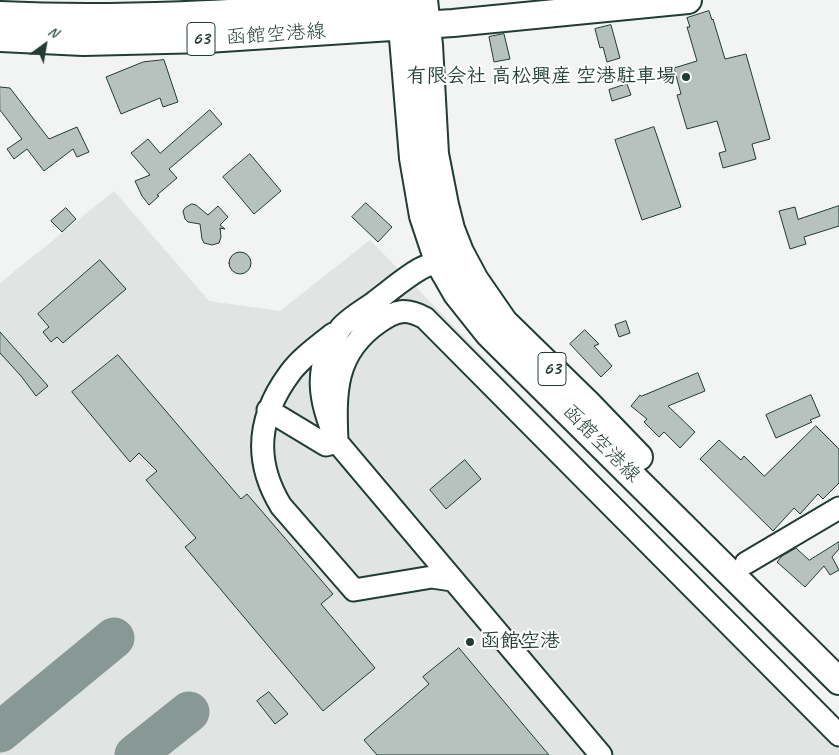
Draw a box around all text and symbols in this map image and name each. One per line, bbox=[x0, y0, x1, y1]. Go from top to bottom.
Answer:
north arrow bbox=[20, 20, 70, 70]
street label: 函館空港線 bbox=[225, 20, 327, 50]
text: N bbox=[45, 22, 61, 41]
road number: 63 bbox=[187, 22, 215, 56]
place label: 有限会社 高松興産 空港駐車場 bbox=[406, 65, 676, 89]
marker: 有限会社 高松興産 空港駐車場 bbox=[680, 71, 692, 83]
road number: 63 bbox=[538, 352, 566, 386]
street label: 函館空港線 bbox=[557, 400, 645, 488]
place label: 函館空港 bbox=[480, 630, 560, 654]
marker: 函館空港 bbox=[464, 636, 476, 648]

